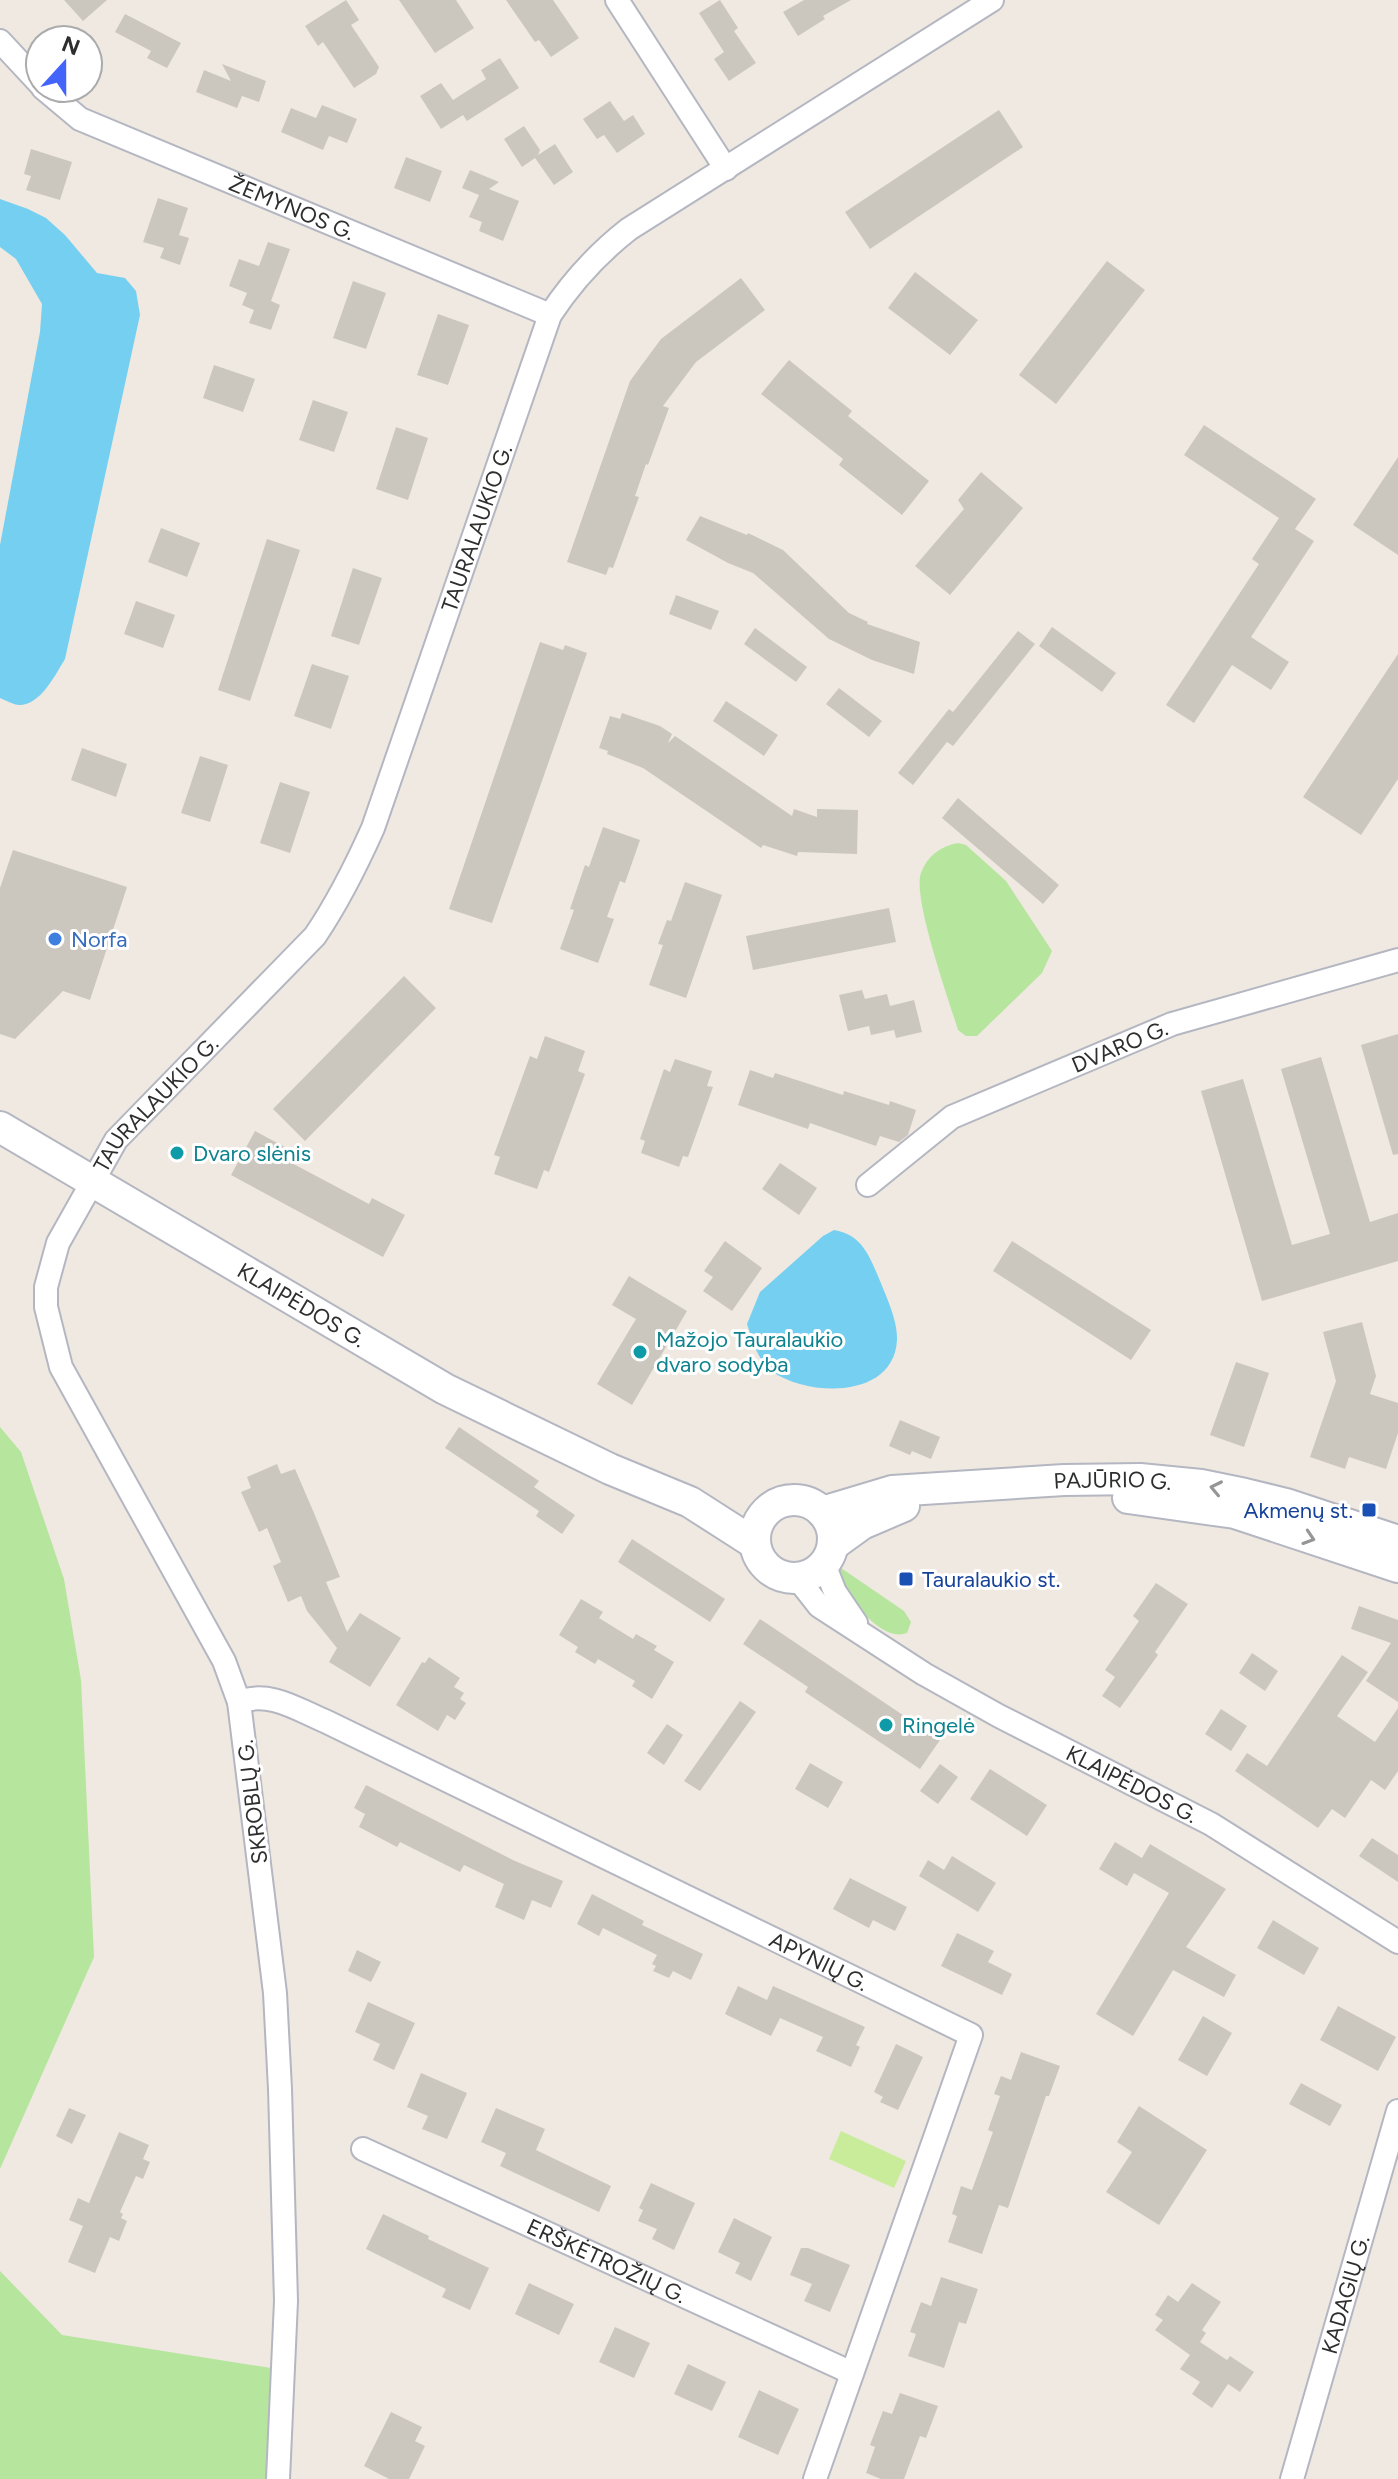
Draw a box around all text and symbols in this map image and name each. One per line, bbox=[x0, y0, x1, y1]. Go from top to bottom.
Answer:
north arrow bbox=[24, 24, 104, 104]
text: N bbox=[58, 30, 84, 61]
street label: ŽEMYNOS G. bbox=[225, 170, 359, 246]
street label: TAURALAUKIO G. bbox=[436, 441, 518, 615]
place label: Norfa bbox=[71, 926, 128, 953]
marker: Norfa bbox=[46, 930, 64, 948]
street label: DVARO G. bbox=[1068, 1014, 1172, 1079]
street label: TAURALAUKIO G. bbox=[88, 1030, 224, 1177]
place label: Dvaro slėnis bbox=[193, 1140, 311, 1167]
marker: Dvaro slėnis bbox=[168, 1144, 186, 1162]
street label: KLAIPĖDOS G. bbox=[232, 1257, 370, 1353]
place label: Mažojo Tauralaukio dvaro sodyba bbox=[656, 1326, 843, 1378]
marker: Mažojo Tauralaukio dvaro sodyba bbox=[631, 1343, 649, 1361]
street label: PAJŪRIO G. bbox=[1053, 1466, 1173, 1496]
one-way arrow bbox=[1209, 1480, 1223, 1497]
place label: Akmenų st. bbox=[1244, 1497, 1353, 1524]
marker: Akmenų st. bbox=[1360, 1501, 1378, 1519]
one-way arrow bbox=[1301, 1528, 1315, 1544]
place label: Tauralaukio st. bbox=[922, 1566, 1060, 1593]
marker: Tauralaukio st. bbox=[897, 1570, 915, 1588]
place label: Ringelė bbox=[902, 1712, 975, 1739]
marker: Ringelė bbox=[877, 1716, 895, 1734]
street label: SKROBLŲ G. bbox=[231, 1738, 274, 1866]
street label: KLAIPĖDOS G. bbox=[1062, 1740, 1202, 1829]
street label: APYNIŲ G. bbox=[765, 1926, 872, 1997]
street label: ERŠKĖTROŽIŲ G. bbox=[523, 2213, 690, 2309]
street label: KADAGIŲ G. bbox=[1316, 2232, 1376, 2357]

